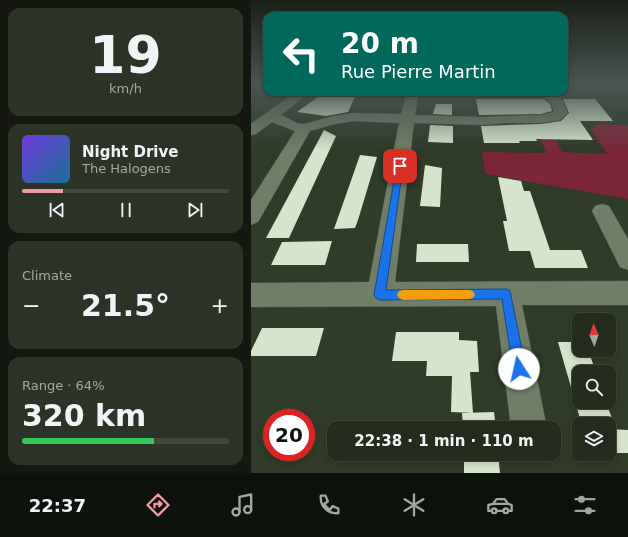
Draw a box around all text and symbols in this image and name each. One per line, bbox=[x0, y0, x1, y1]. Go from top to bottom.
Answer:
text: 19 bbox=[89, 25, 162, 85]
text: 20 m bbox=[341, 27, 419, 60]
icon: left bbox=[275, 28, 327, 80]
text: Rue Pierre Martin bbox=[341, 61, 496, 82]
text: km/h bbox=[109, 81, 142, 96]
text: Night Drive bbox=[82, 143, 178, 161]
pin bbox=[383, 149, 417, 183]
icon: arrive bbox=[389, 155, 411, 177]
text: The Halogens bbox=[82, 161, 171, 176]
icon: previous bbox=[46, 199, 68, 221]
icon: pause bbox=[115, 199, 137, 221]
icon: next bbox=[184, 199, 206, 221]
text: Climate bbox=[22, 268, 72, 283]
text: 21.5° bbox=[81, 288, 170, 323]
text: − bbox=[22, 293, 40, 318]
text: + bbox=[211, 293, 229, 318]
north arrow bbox=[572, 313, 616, 357]
map controls bbox=[572, 313, 616, 461]
position arrow bbox=[498, 348, 540, 390]
button: search bbox=[572, 365, 616, 409]
text: Range · 64% bbox=[22, 378, 105, 393]
text: 320 km bbox=[22, 398, 146, 433]
speed limit sign: 20 bbox=[263, 409, 315, 461]
button: layers bbox=[572, 417, 616, 461]
text: 22:38 · 1 min · 110 m bbox=[354, 432, 534, 450]
icon: directions bbox=[144, 491, 172, 519]
icon: music bbox=[229, 491, 257, 519]
icon: phone bbox=[315, 491, 343, 519]
icon: climate bbox=[400, 491, 428, 519]
icon: car bbox=[486, 491, 514, 519]
icon: filters bbox=[571, 491, 599, 519]
text: 22:37 bbox=[29, 495, 86, 516]

